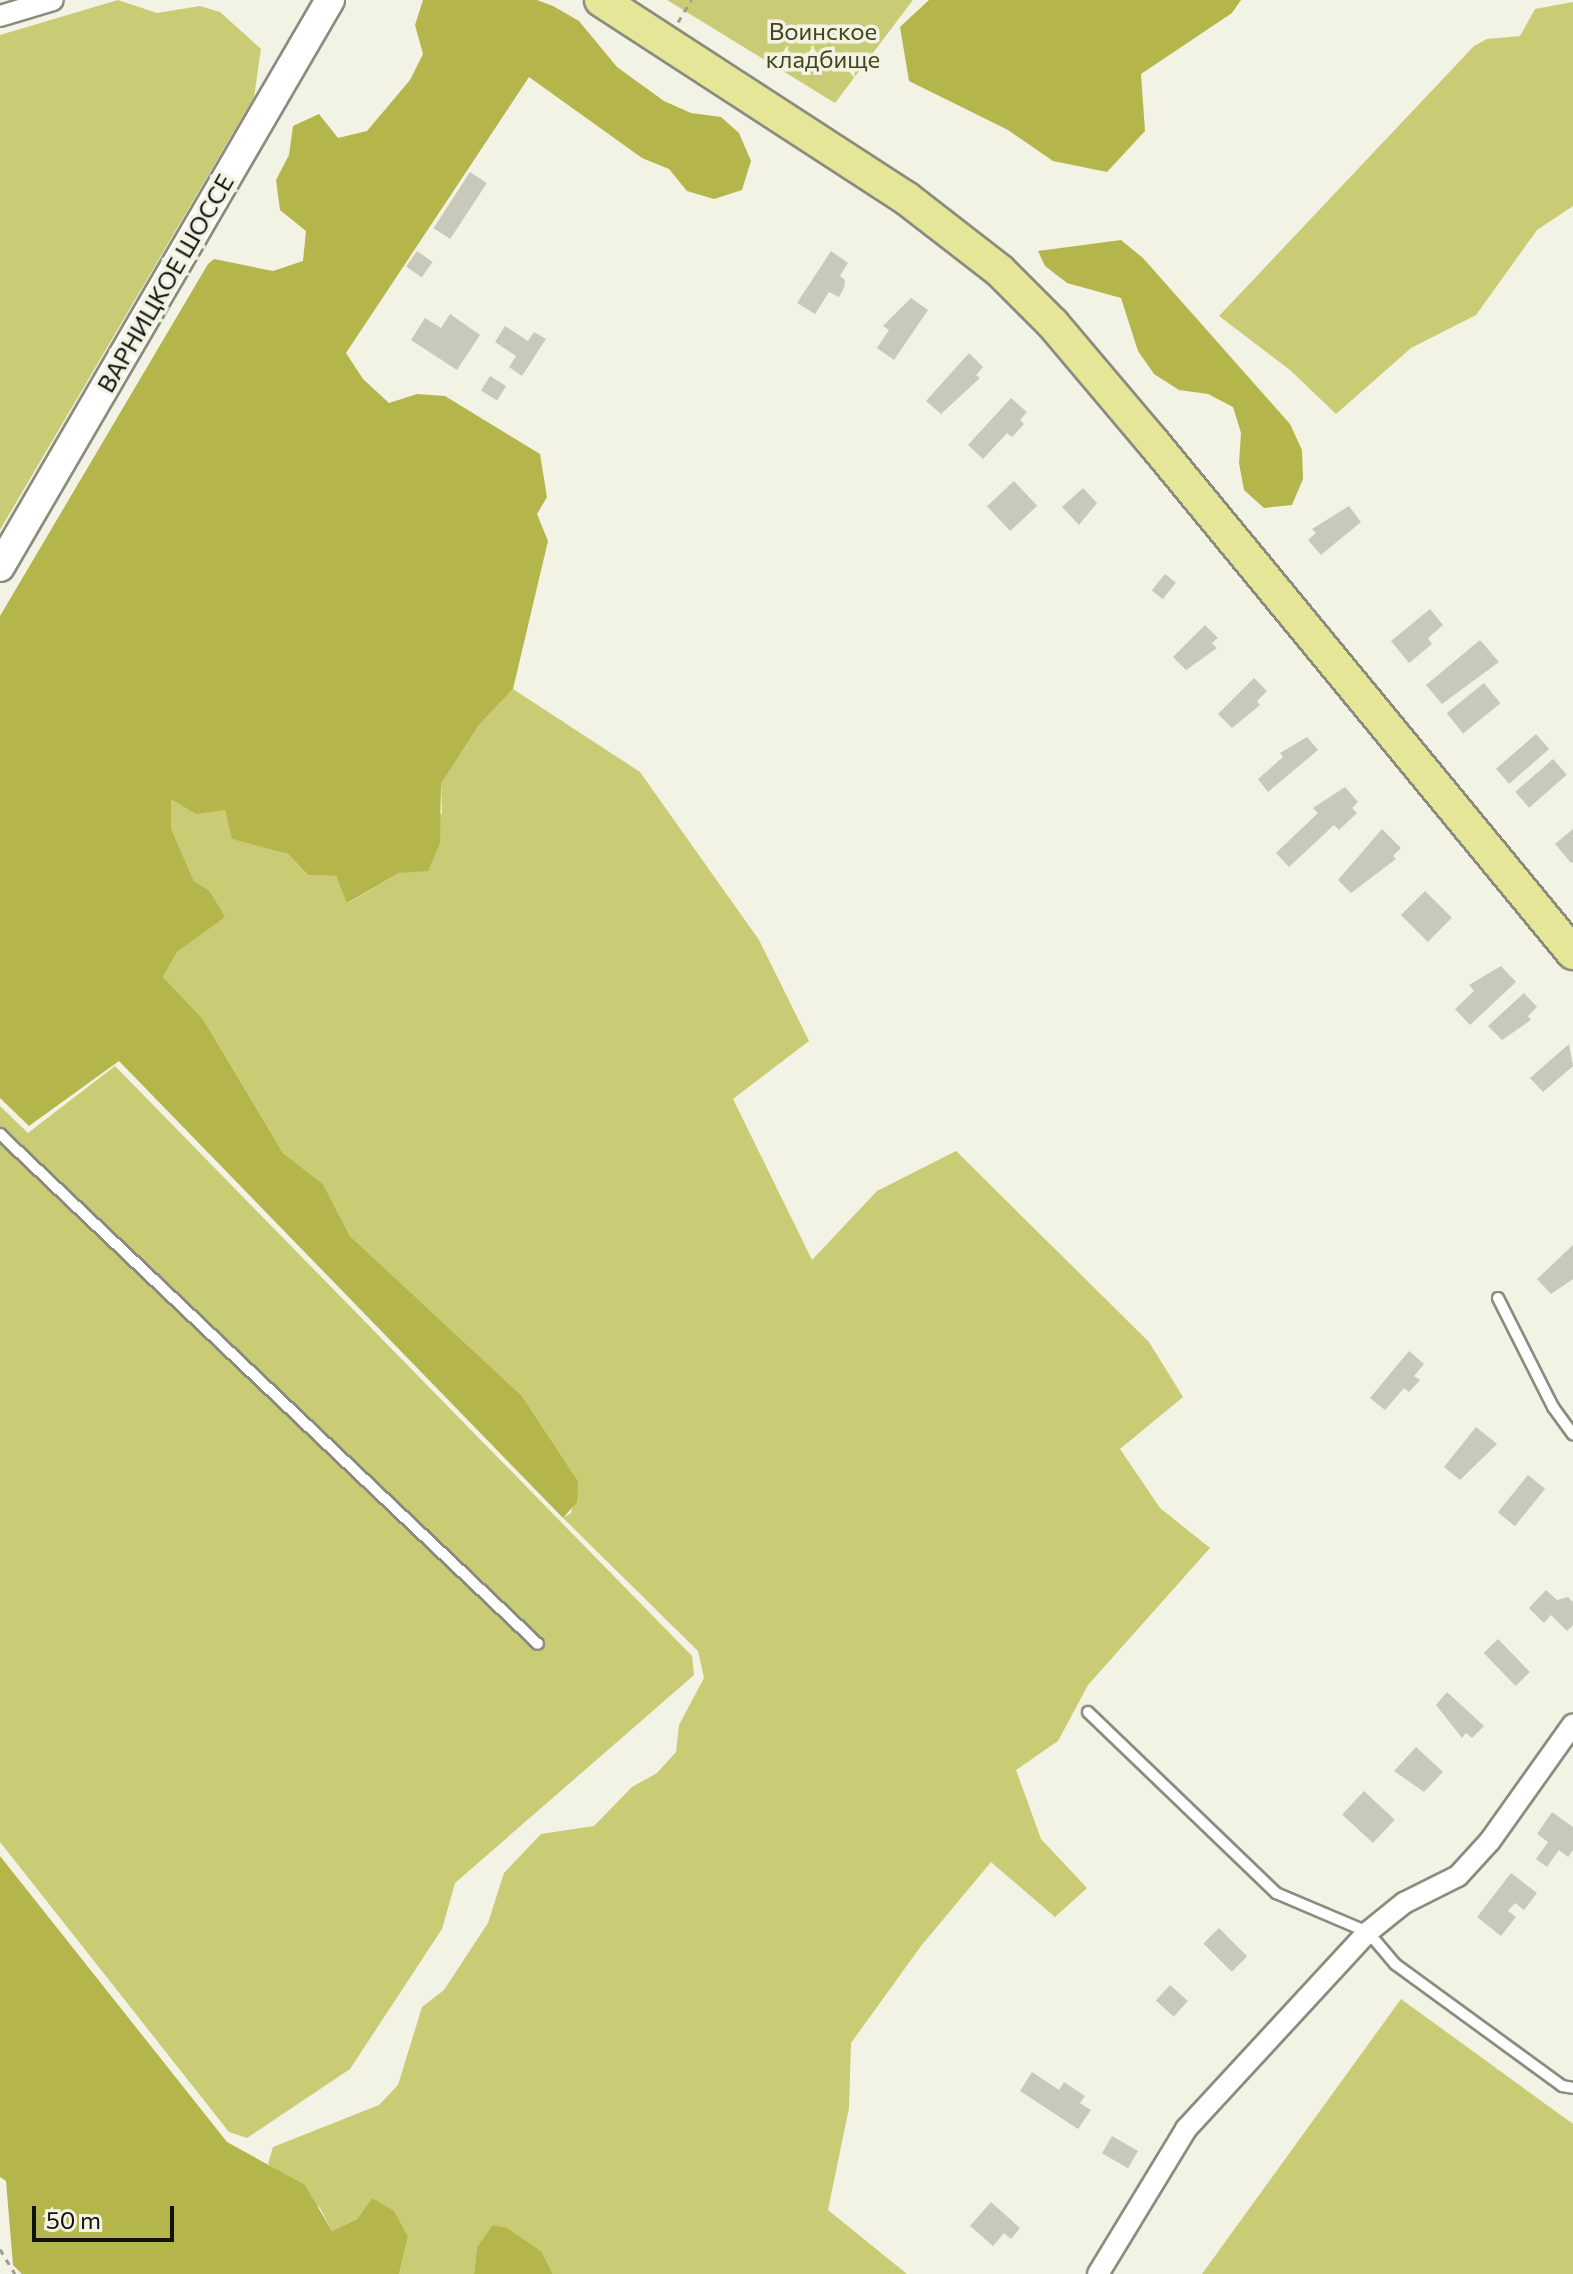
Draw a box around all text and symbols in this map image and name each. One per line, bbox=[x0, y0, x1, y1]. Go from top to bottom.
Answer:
park label: Воинское кладбище bbox=[766, 17, 880, 73]
street label: ВАРНИЦКОЕ ШОССЕ bbox=[91, 169, 239, 397]
scale bar bbox=[36, 2190, 178, 2240]
text: 50 m bbox=[46, 2205, 101, 2234]

